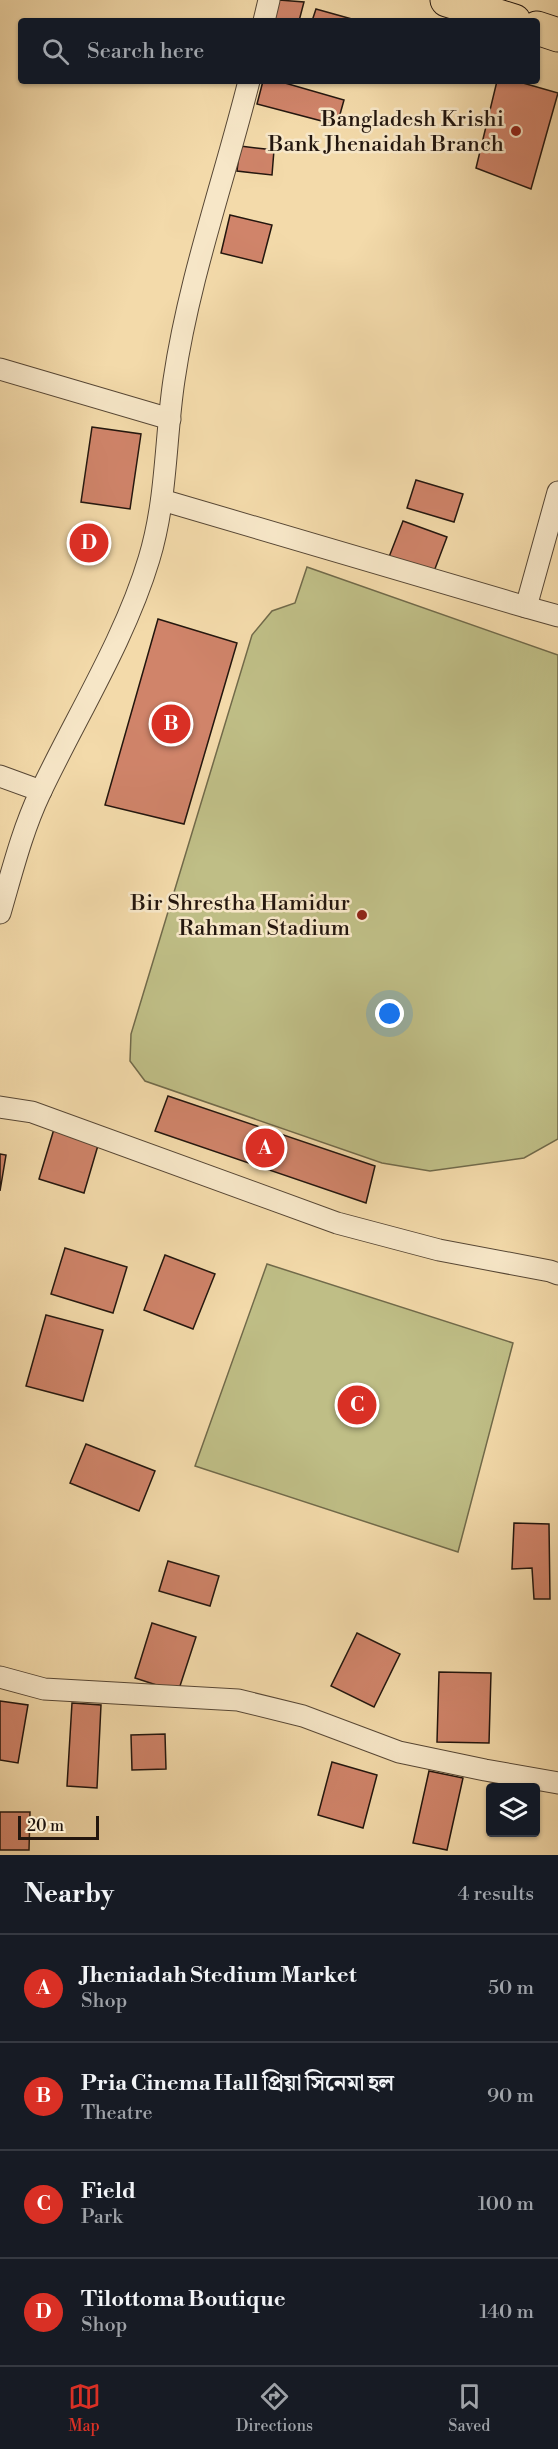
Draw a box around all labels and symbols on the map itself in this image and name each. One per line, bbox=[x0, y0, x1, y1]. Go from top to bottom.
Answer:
place label: Bangladesh Krishi Bank Jhenaidah Branch bbox=[267, 106, 504, 158]
marker: Bangladesh Krishi Bank Jhenaidah Branch bbox=[509, 124, 523, 138]
pin: D bbox=[70, 520, 109, 566]
pin: B bbox=[152, 702, 190, 746]
place label: Bir Shrestha Hamidur Rahman Stadium bbox=[130, 890, 350, 942]
marker: Bir Shrestha Hamidur Rahman Stadium bbox=[355, 908, 369, 922]
your location bbox=[375, 999, 404, 1028]
pin: A bbox=[246, 1126, 284, 1170]
pin: C bbox=[338, 1382, 376, 1428]
scale bar bbox=[18, 1813, 99, 1840]

